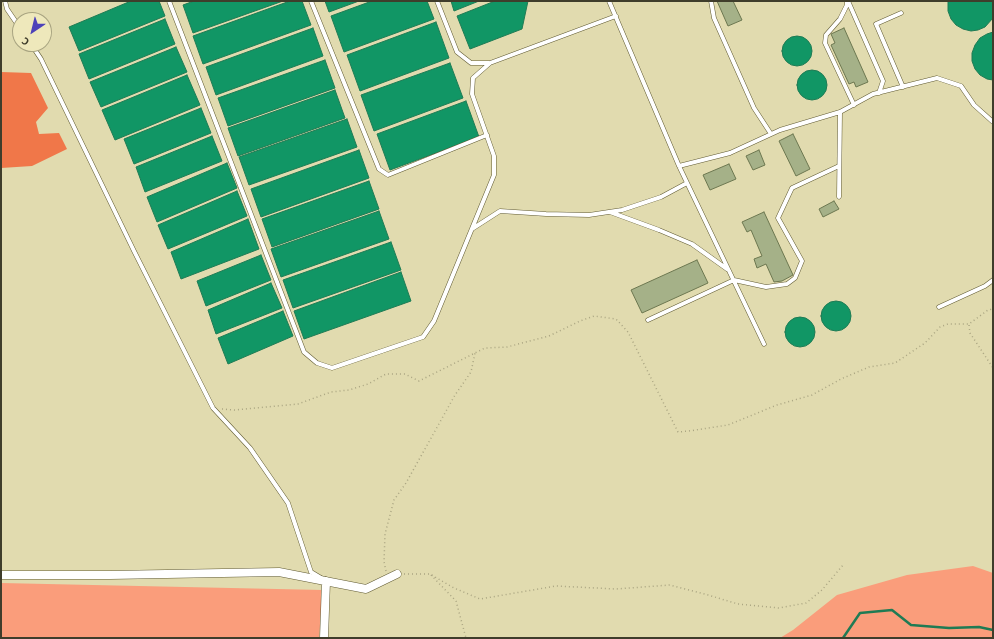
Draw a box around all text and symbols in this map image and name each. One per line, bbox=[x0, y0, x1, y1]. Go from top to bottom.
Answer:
north arrow bbox=[12, 12, 52, 52]
text: С bbox=[20, 35, 31, 48]

